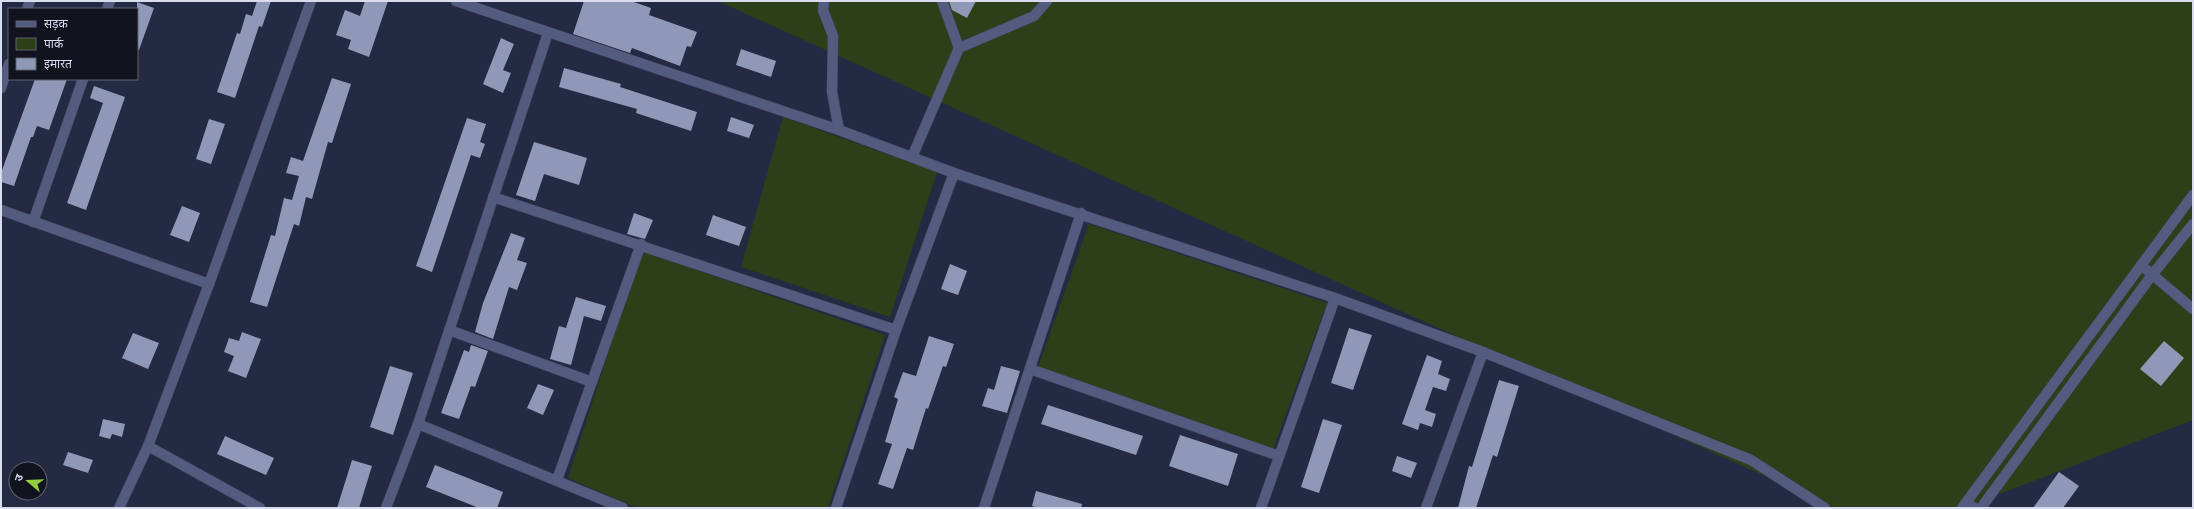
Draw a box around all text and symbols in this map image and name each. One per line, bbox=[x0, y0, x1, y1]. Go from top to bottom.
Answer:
legend bbox=[8, 8, 138, 80]
text: सड़क bbox=[44, 16, 69, 31]
text: पार्क bbox=[44, 36, 64, 50]
text: इमारत bbox=[44, 56, 73, 71]
north arrow bbox=[8, 461, 48, 501]
text: उ bbox=[11, 472, 25, 483]

